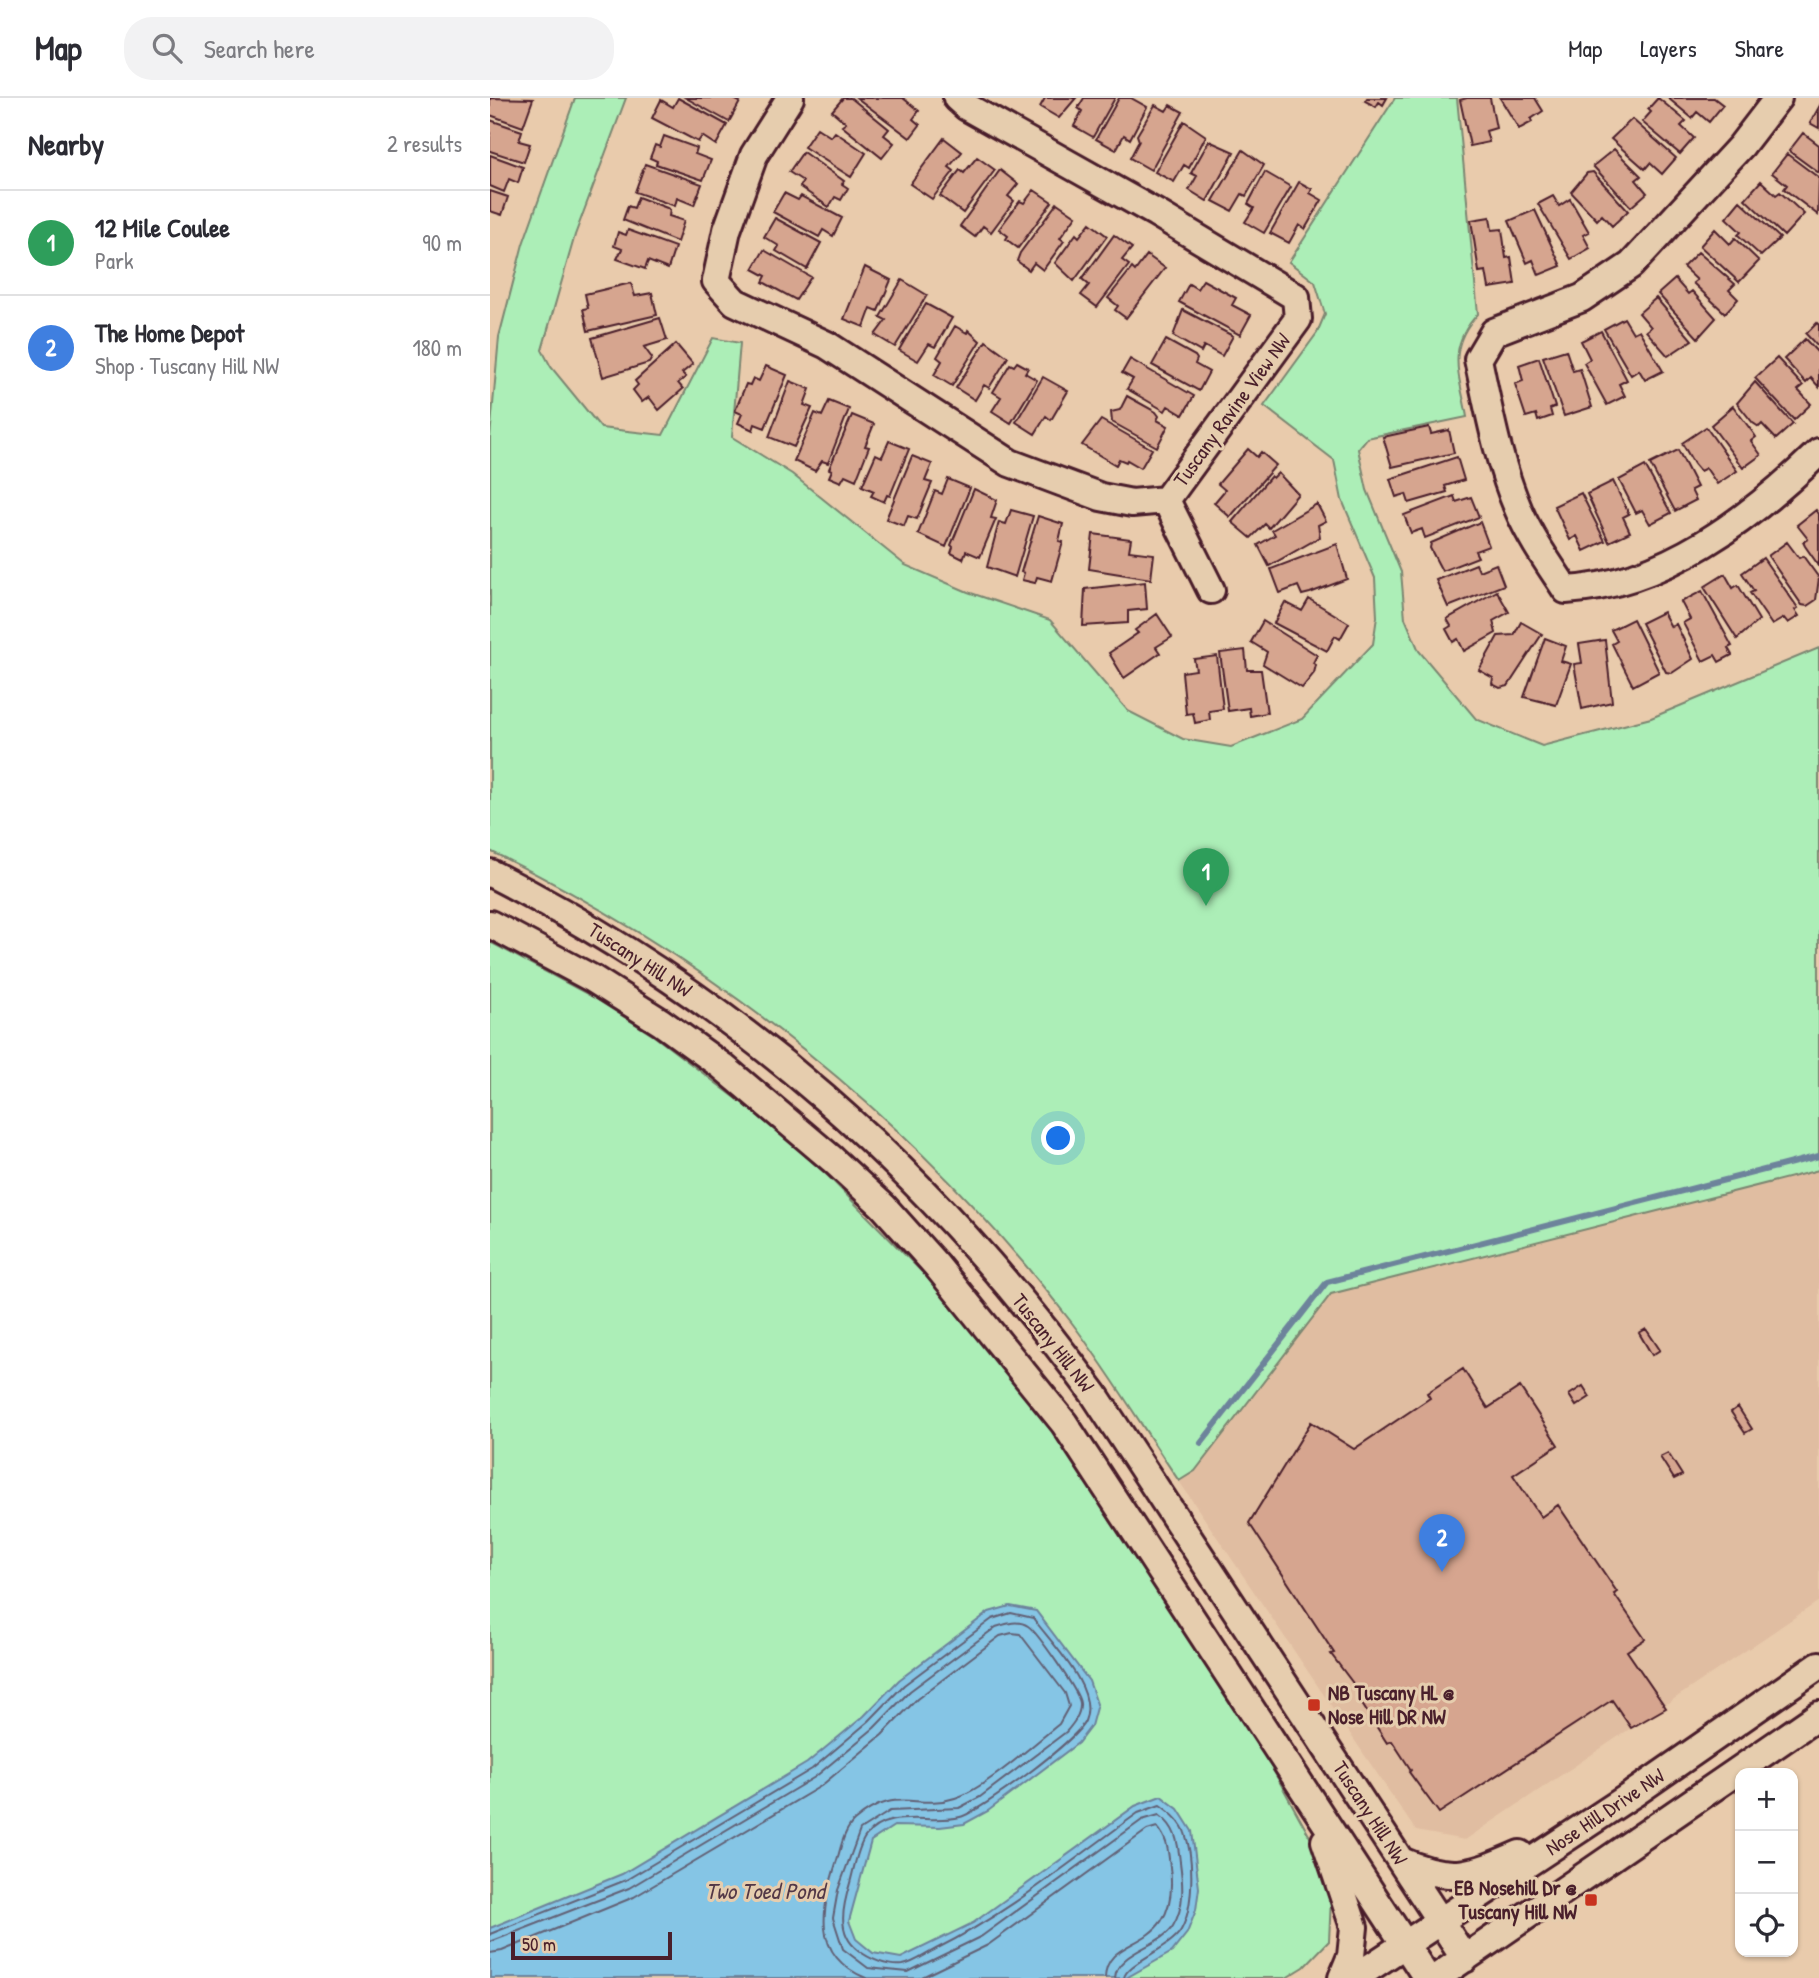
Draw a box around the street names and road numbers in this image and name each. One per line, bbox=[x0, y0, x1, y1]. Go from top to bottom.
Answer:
street label: Tuscany Ravine View NW bbox=[1166, 327, 1297, 492]
street label: Tuscany Hill NW bbox=[583, 915, 698, 1004]
street label: Tuscany Hill NW bbox=[1006, 1287, 1101, 1398]
street label: Tuscany Hill NW bbox=[1326, 1755, 1415, 1870]
street label: Nose Hill Drive NW bbox=[1539, 1761, 1670, 1862]

